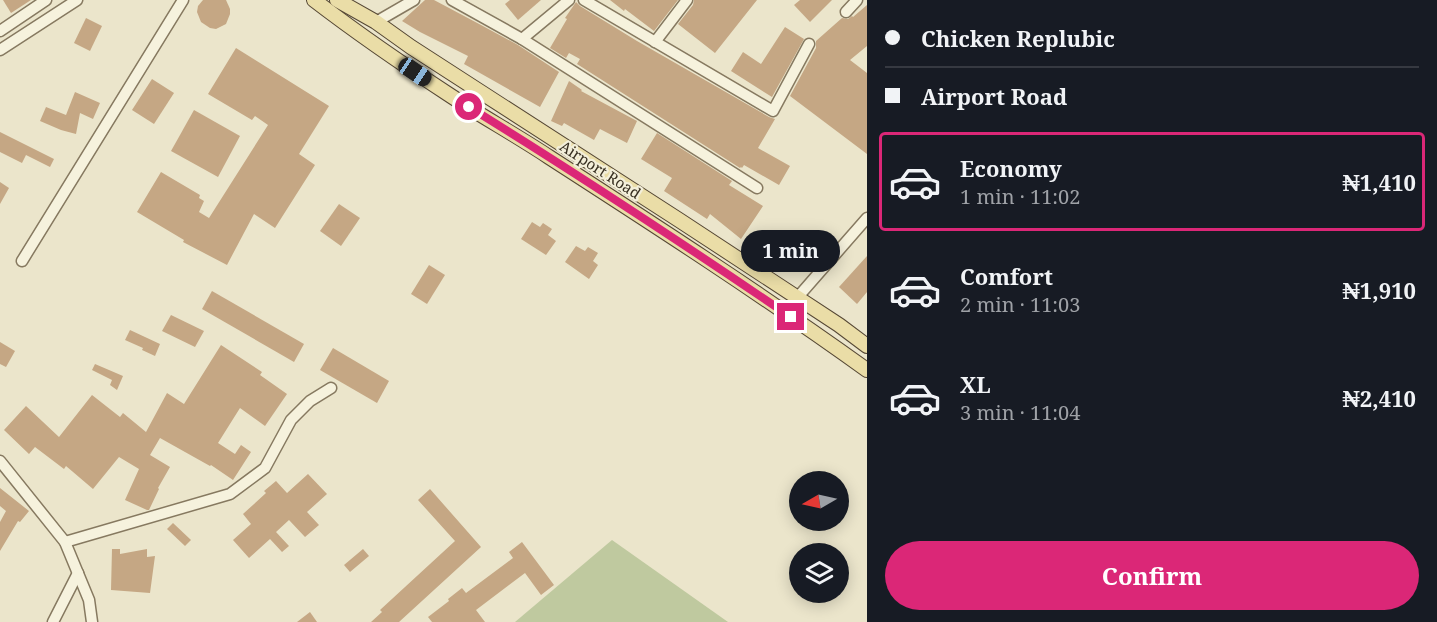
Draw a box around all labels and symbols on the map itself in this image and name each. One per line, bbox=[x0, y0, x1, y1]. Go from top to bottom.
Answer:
car bbox=[395, 54, 435, 90]
route start bbox=[455, 93, 482, 120]
street label: Airport Road bbox=[556, 136, 645, 203]
callout: 1 min bbox=[742, 230, 840, 272]
route end bbox=[777, 303, 804, 330]
north arrow bbox=[789, 471, 849, 531]

